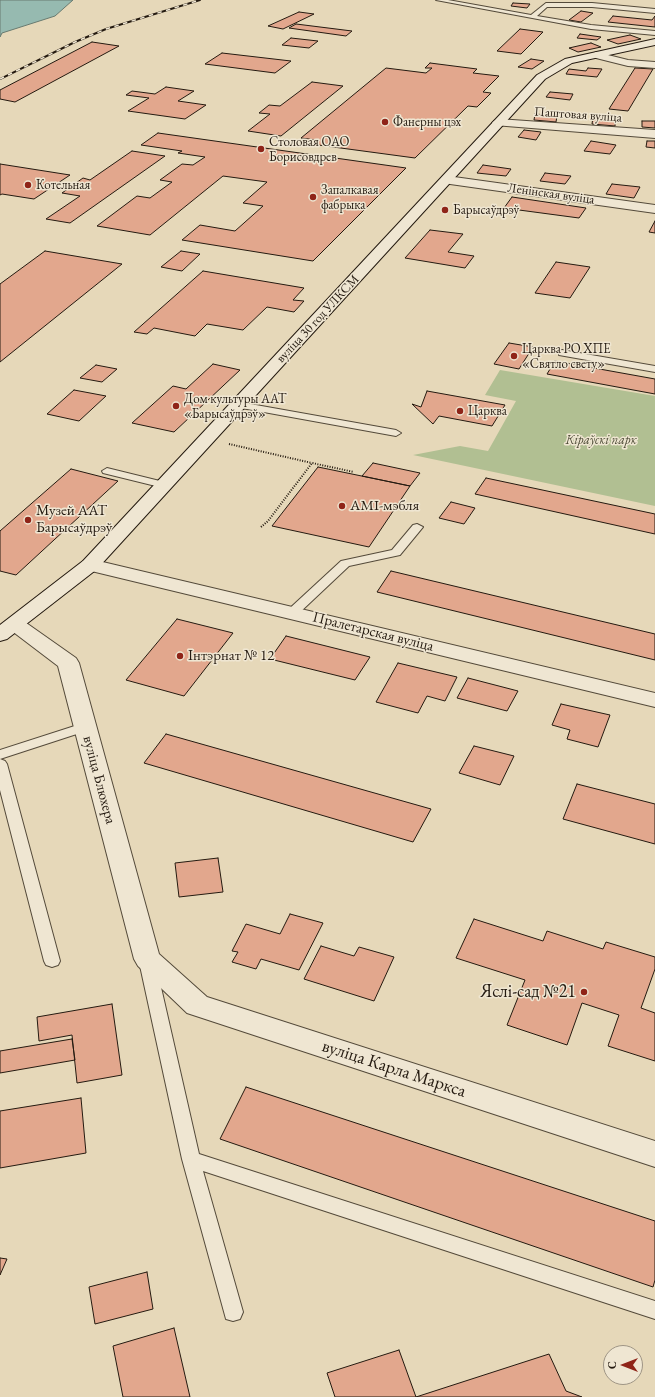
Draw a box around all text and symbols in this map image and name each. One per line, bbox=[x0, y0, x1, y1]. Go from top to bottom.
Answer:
street label: Паштовая вуліца bbox=[534, 104, 622, 126]
place label: Фанерны цэх bbox=[393, 114, 461, 130]
marker: Фанерны цэх bbox=[380, 117, 390, 127]
place label: Столовая ОАО Борисовдрев bbox=[269, 134, 350, 165]
marker: Столовая ОАО Борисовдрев bbox=[256, 144, 266, 154]
place label: Котельная bbox=[36, 177, 90, 193]
marker: Котельная bbox=[23, 180, 33, 190]
street label: Ленінская вуліца bbox=[506, 180, 596, 208]
place label: Запалкавая фабрыка bbox=[321, 182, 379, 213]
marker: Запалкавая фабрыка bbox=[308, 192, 318, 202]
place label: Барысаўдрэў bbox=[453, 202, 519, 218]
marker: Барысаўдрэў bbox=[440, 205, 450, 215]
street label: вуліца 30 год УЛКСМ bbox=[273, 272, 363, 366]
place label: Царква РО ХПЕ «Святло свету» bbox=[522, 341, 611, 372]
marker: Царква РО ХПЕ «Святло свету» bbox=[509, 351, 519, 361]
place label: Дом культуры ААТ «Барысаўдрэў» bbox=[184, 391, 286, 422]
marker: Дом культуры ААТ «Барысаўдрэў» bbox=[171, 401, 181, 411]
place label: Царква bbox=[468, 403, 507, 419]
marker: Царква bbox=[455, 406, 465, 416]
park label: Кіраўскі парк bbox=[565, 432, 637, 448]
place label: AMI-мэбля bbox=[350, 497, 419, 515]
marker: AMI-мэбля bbox=[337, 501, 347, 511]
place label: Музей ААТ Барысаўдрэў bbox=[36, 502, 112, 537]
marker: Музей ААТ Барысаўдрэў bbox=[23, 515, 33, 525]
street label: Пралетарская вуліца bbox=[311, 608, 435, 656]
place label: Інтэрнат № 12 bbox=[188, 647, 274, 665]
marker: Інтэрнат № 12 bbox=[175, 651, 185, 661]
street label: вуліца Блюхера bbox=[79, 734, 119, 826]
place label: Яслі-сад №21 bbox=[480, 981, 576, 1003]
marker: Яслі-сад №21 bbox=[579, 987, 589, 997]
street label: вуліца Карла Маркса bbox=[319, 1036, 469, 1102]
north arrow bbox=[603, 1345, 643, 1385]
text: С bbox=[605, 1361, 619, 1369]

